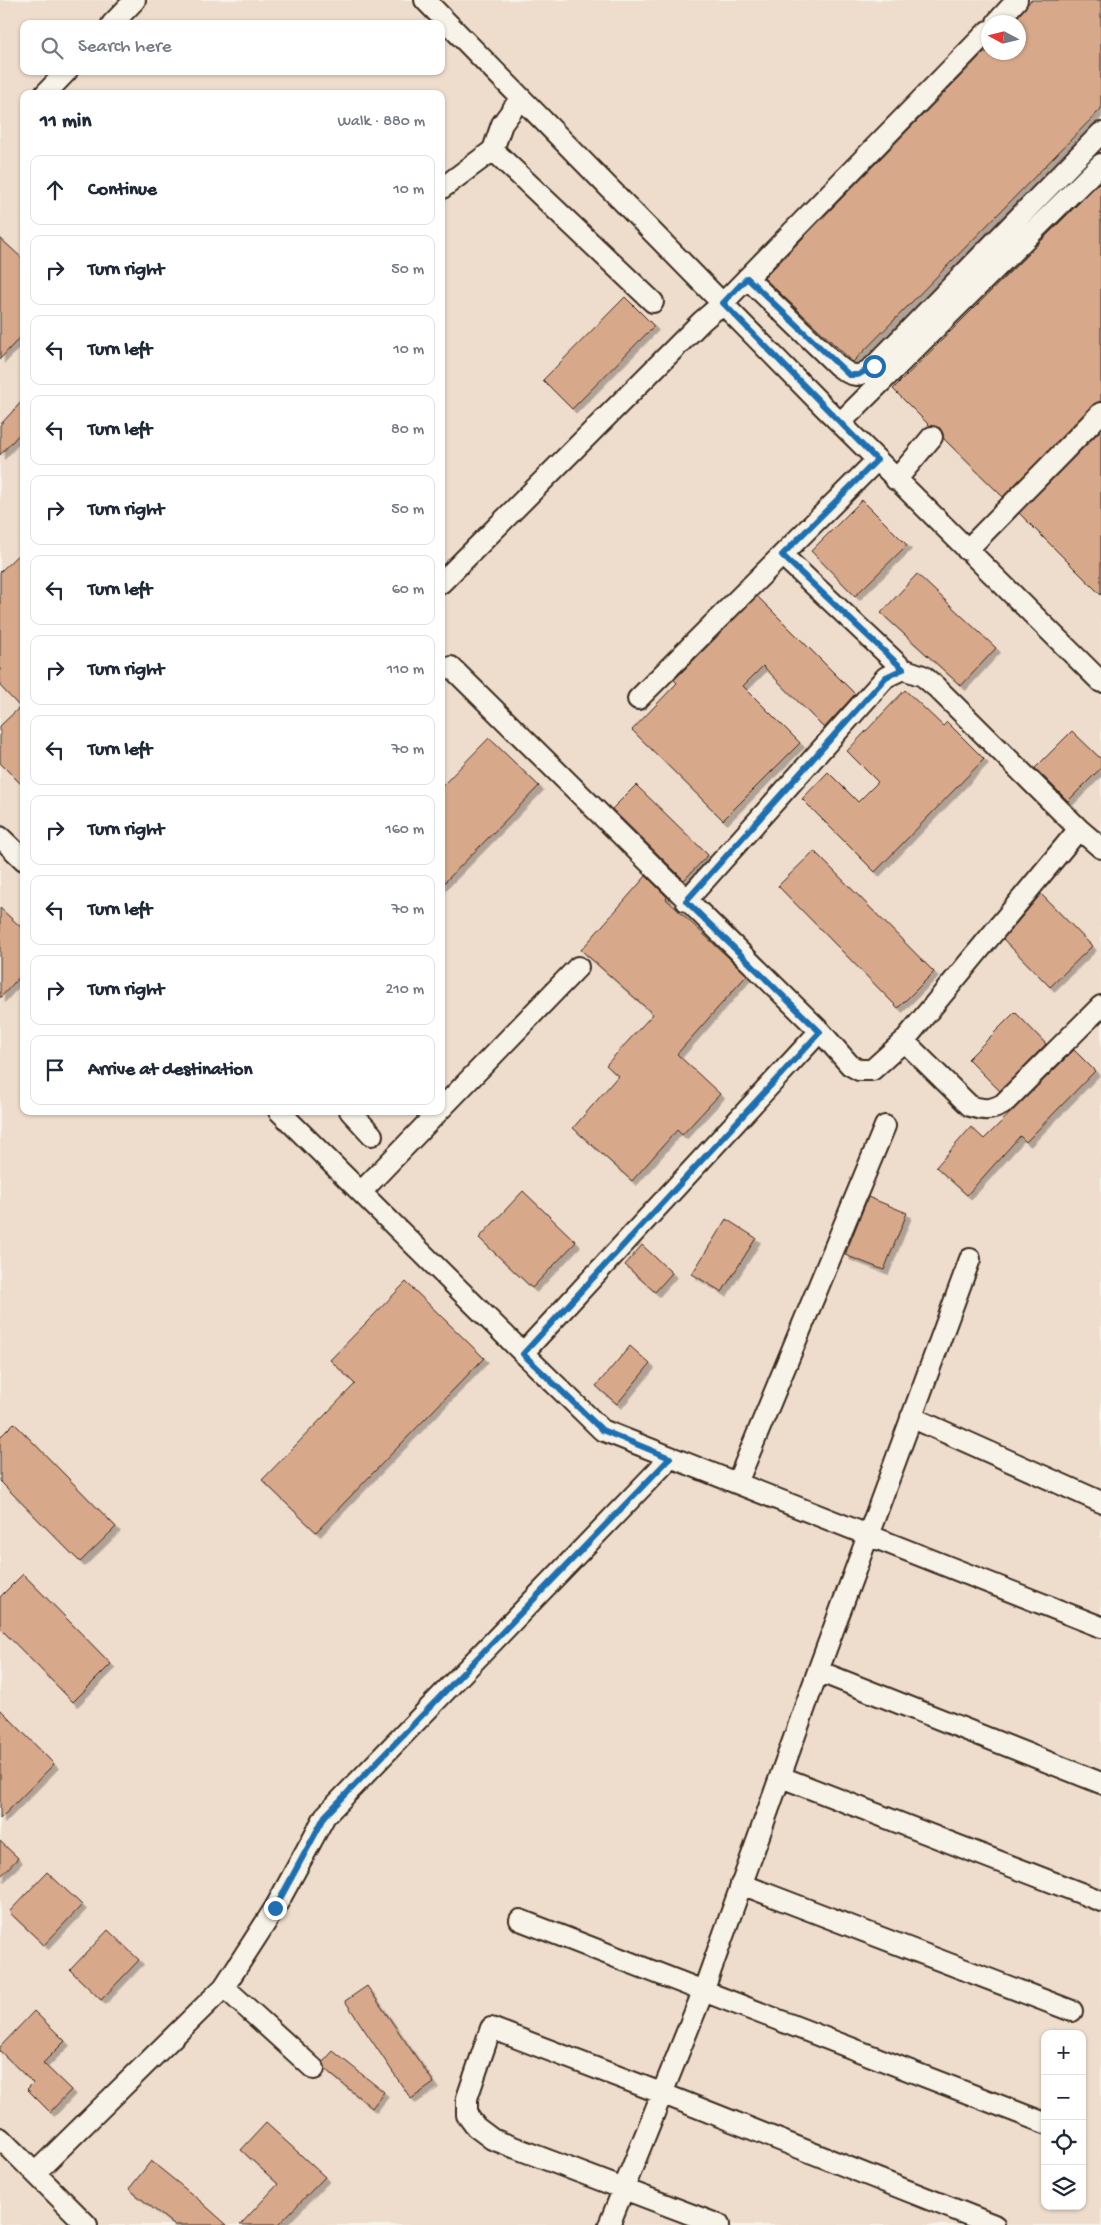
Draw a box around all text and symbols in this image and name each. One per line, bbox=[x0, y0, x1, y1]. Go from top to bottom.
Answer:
north arrow bbox=[981, 15, 1026, 60]
search box bbox=[20, 20, 445, 75]
icon: search bbox=[38, 34, 66, 62]
text: Search here bbox=[78, 36, 172, 59]
text: 11 min bbox=[40, 110, 91, 135]
text: Walk · 880 m bbox=[337, 113, 425, 132]
icon: ahead bbox=[41, 176, 69, 204]
text: Continue bbox=[88, 179, 157, 202]
text: 10 m bbox=[393, 181, 424, 200]
icon: right bbox=[41, 256, 69, 284]
text: Turn right bbox=[88, 259, 164, 282]
text: 50 m bbox=[391, 261, 424, 280]
icon: left bbox=[41, 336, 69, 364]
text: Turn left bbox=[88, 339, 152, 362]
text: 10 m bbox=[393, 341, 424, 360]
route start bbox=[863, 355, 886, 378]
icon: left bbox=[41, 416, 69, 444]
text: Turn left bbox=[88, 419, 152, 442]
text: 80 m bbox=[391, 421, 424, 440]
icon: right bbox=[41, 496, 69, 524]
text: Turn right bbox=[88, 499, 164, 522]
text: 50 m bbox=[391, 501, 424, 520]
icon: left bbox=[41, 576, 69, 604]
text: Turn left bbox=[88, 579, 152, 602]
text: 60 m bbox=[392, 581, 424, 600]
icon: right bbox=[41, 656, 69, 684]
text: Turn right bbox=[88, 659, 164, 682]
text: 110 m bbox=[387, 661, 424, 680]
icon: left bbox=[41, 736, 69, 764]
text: Turn left bbox=[88, 739, 152, 762]
text: 70 m bbox=[391, 741, 424, 760]
icon: right bbox=[41, 816, 69, 844]
text: Turn right bbox=[88, 819, 164, 842]
text: 160 m bbox=[385, 821, 424, 840]
icon: left bbox=[41, 896, 69, 924]
text: Turn left bbox=[88, 899, 152, 922]
text: 70 m bbox=[391, 901, 424, 920]
icon: right bbox=[41, 976, 69, 1004]
text: Turn right bbox=[88, 979, 164, 1002]
text: 210 m bbox=[385, 981, 424, 1000]
icon: arrive bbox=[41, 1056, 69, 1084]
text: Arrive at destination bbox=[88, 1059, 252, 1082]
route end bbox=[264, 1897, 287, 1920]
map controls bbox=[1041, 2030, 1086, 2210]
button: + bbox=[1041, 2030, 1086, 2075]
button: − bbox=[1041, 2075, 1086, 2120]
button: locate bbox=[1041, 2120, 1086, 2165]
button: layers bbox=[1041, 2165, 1086, 2210]

